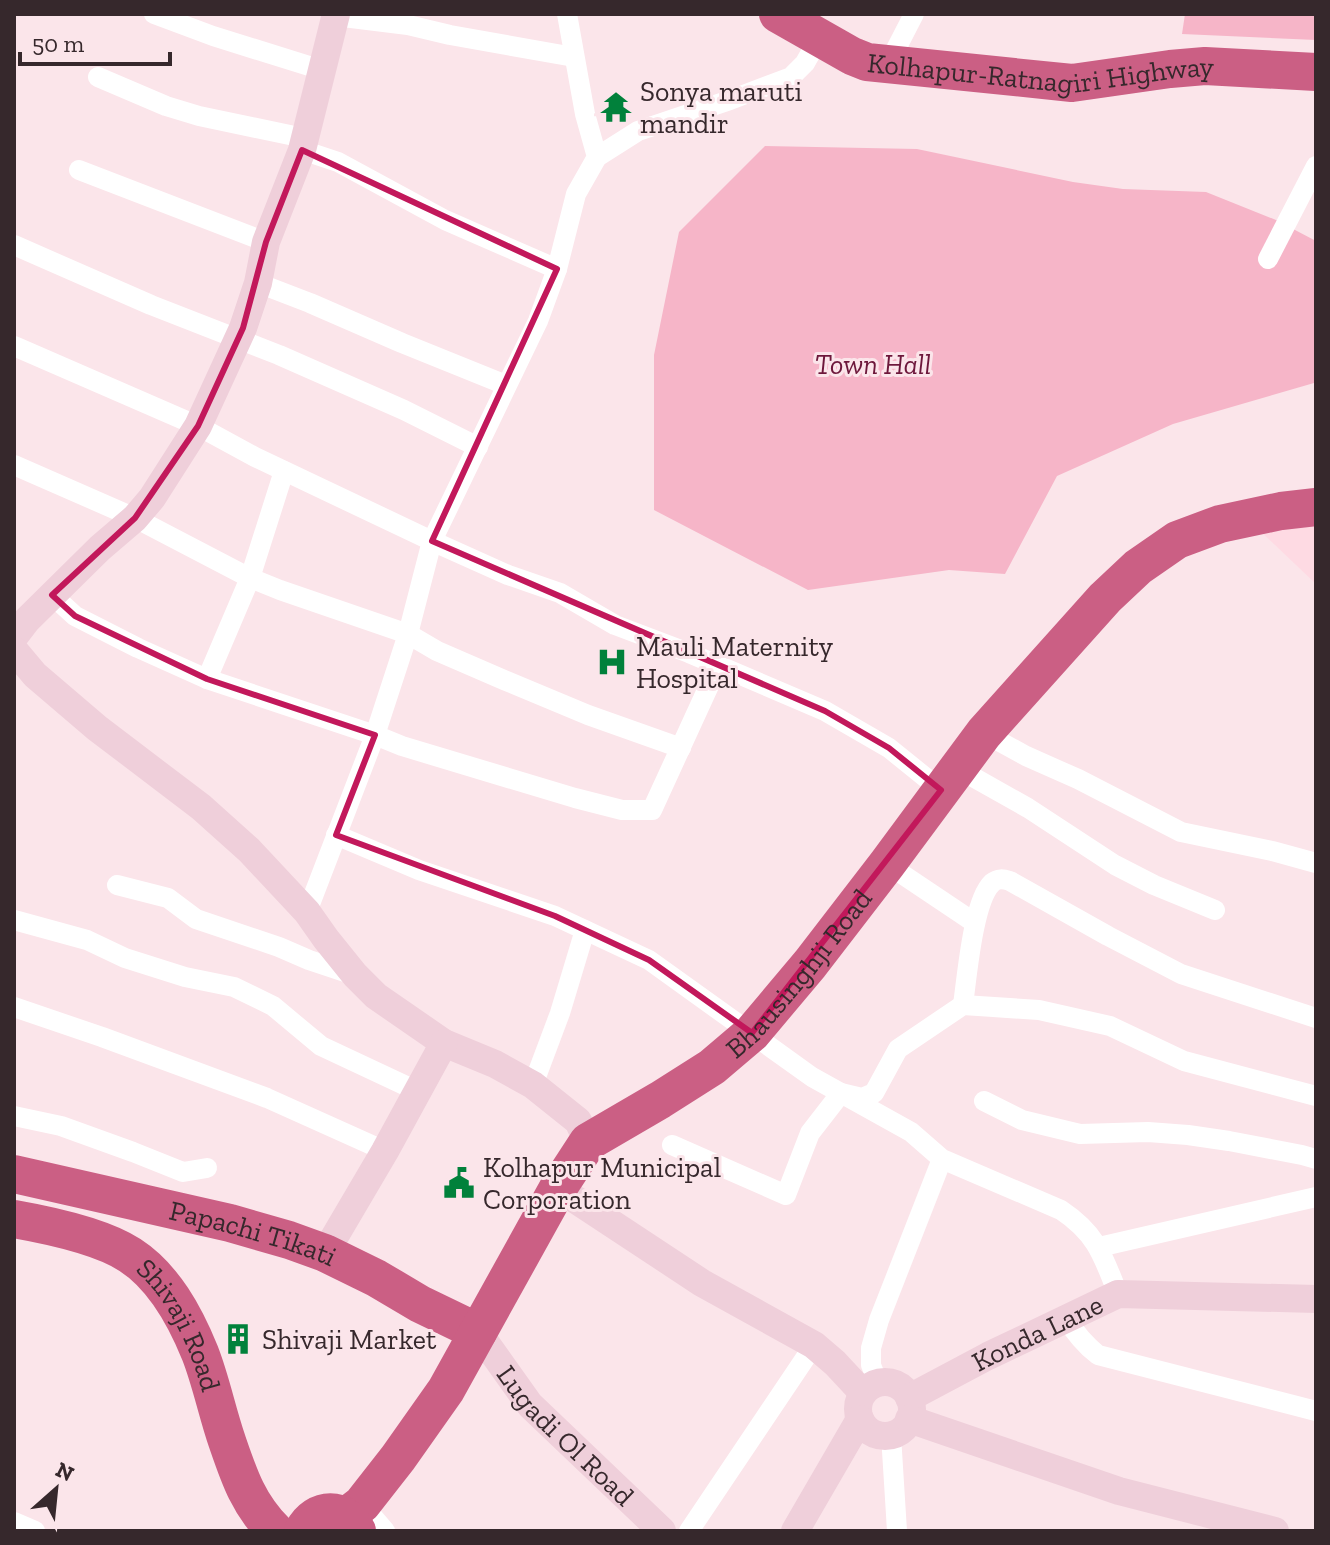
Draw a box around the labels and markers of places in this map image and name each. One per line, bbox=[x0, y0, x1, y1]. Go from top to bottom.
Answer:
place label: Sonya maruti mandir bbox=[640, 75, 802, 140]
temple icon: Sonya maruti mandir bbox=[599, 90, 633, 124]
place label: Mauli Maternity Hospital bbox=[636, 630, 834, 695]
hospital icon: Mauli Maternity Hospital bbox=[595, 645, 629, 679]
place label: Kolhapur Municipal Corporation bbox=[483, 1151, 721, 1216]
public building icon: Kolhapur Municipal Corporation bbox=[442, 1166, 476, 1200]
building icon: Shivaji Market bbox=[221, 1322, 255, 1356]
place label: Shivaji Market bbox=[262, 1323, 437, 1356]

